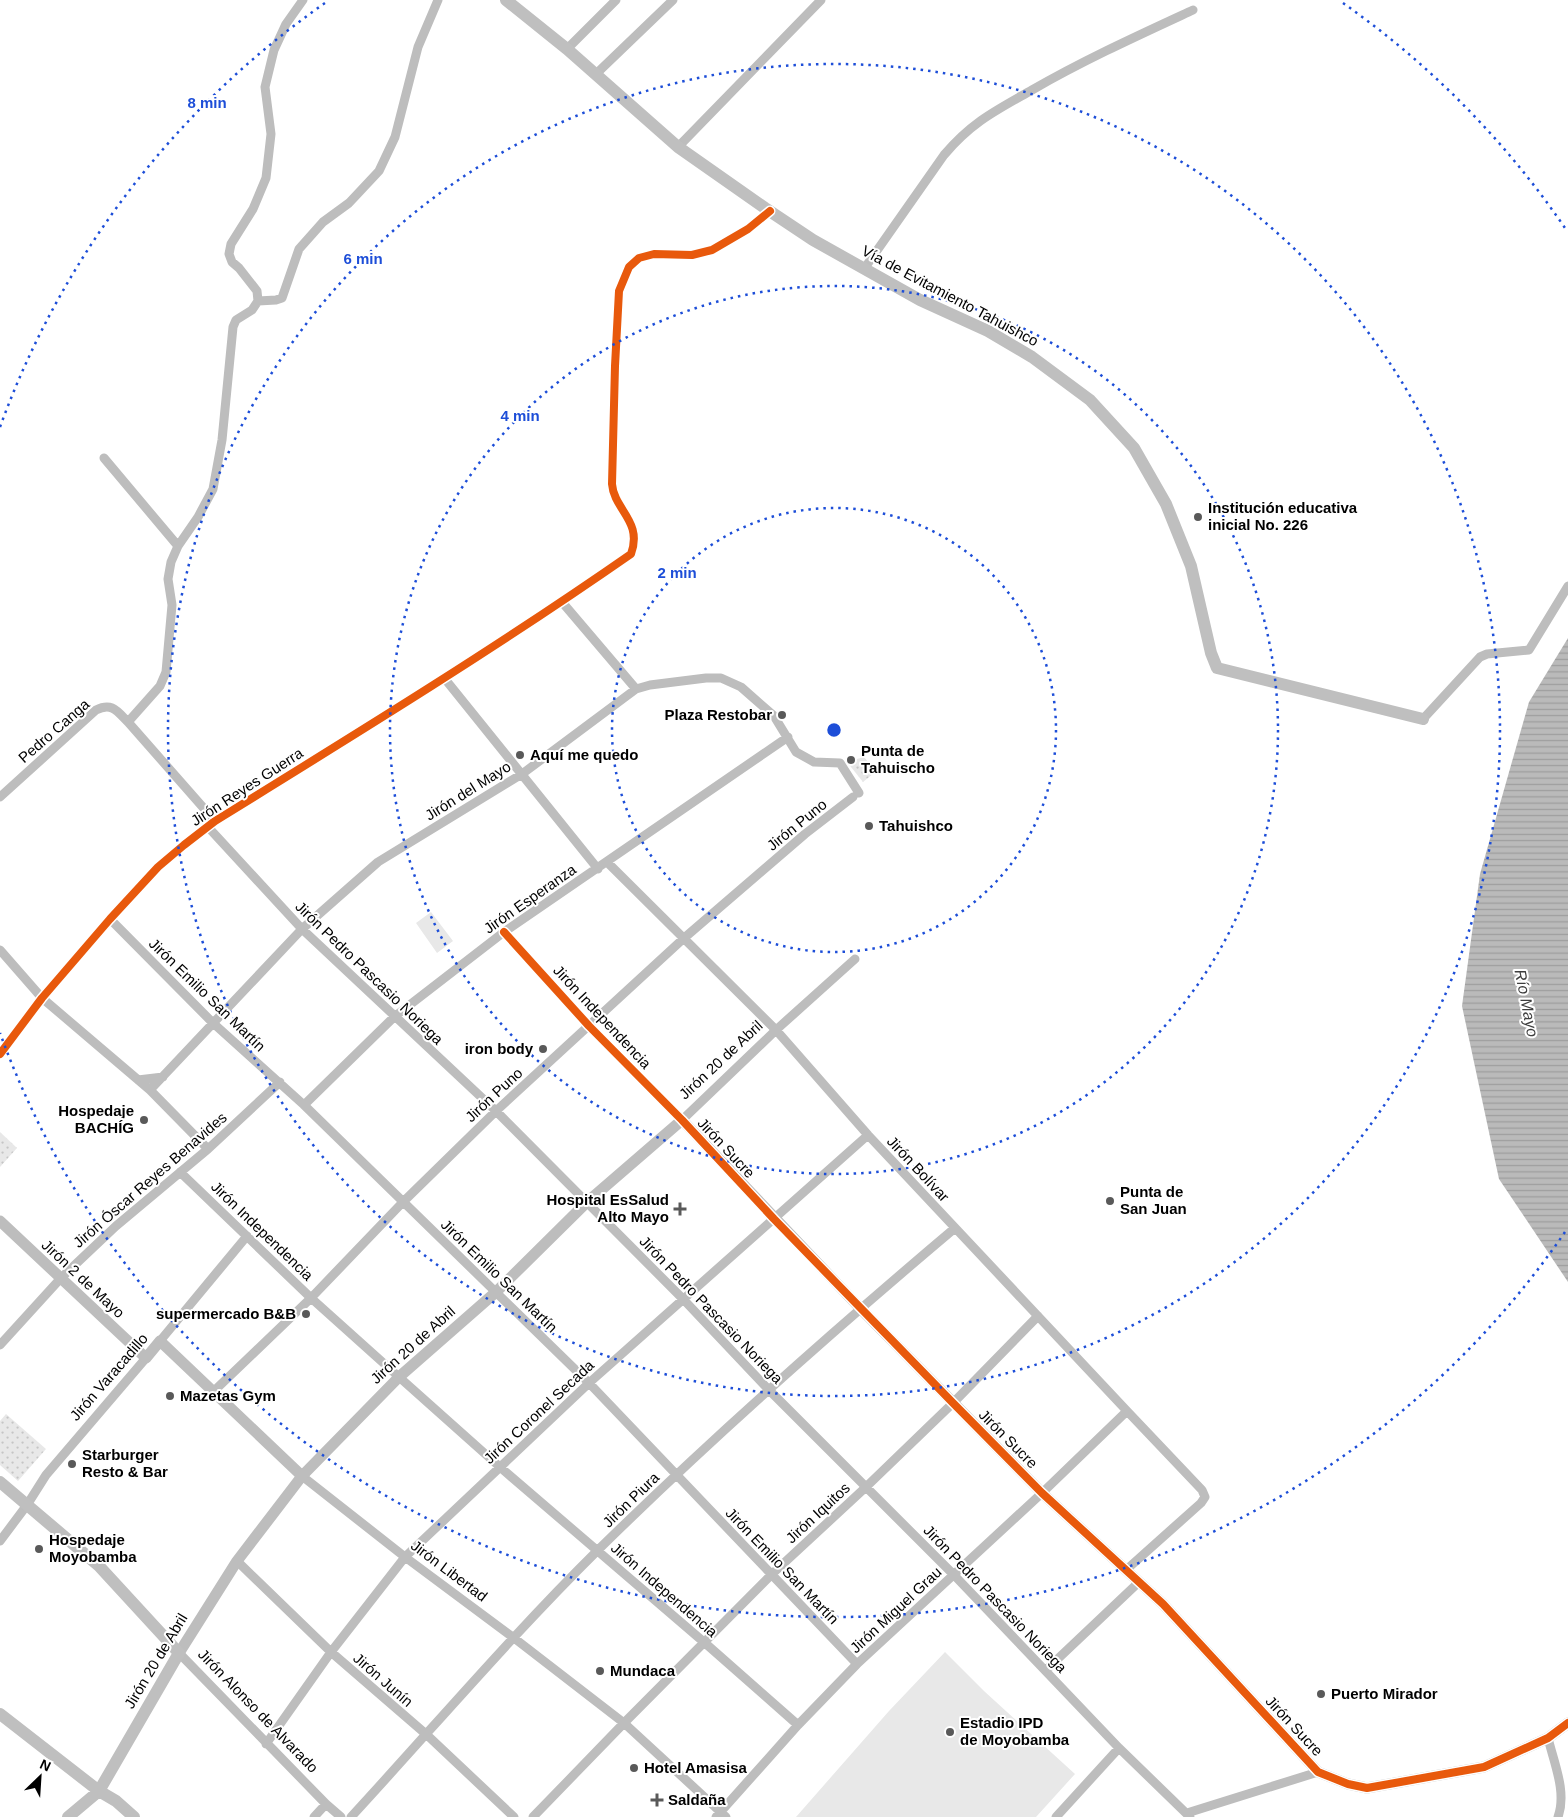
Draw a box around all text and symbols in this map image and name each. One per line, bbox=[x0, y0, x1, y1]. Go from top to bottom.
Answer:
text: 8 min bbox=[187, 94, 227, 111]
street label: Vía de Evitamiento Tahuishco bbox=[859, 242, 1041, 349]
text: 6 min bbox=[343, 250, 383, 267]
text: 4 min bbox=[500, 407, 540, 424]
place label: Institución educativa inicial No. 226 bbox=[1208, 499, 1358, 533]
marker: Institución educativa inicial No. 226 bbox=[1192, 511, 1204, 523]
text: 2 min bbox=[657, 564, 697, 581]
street label: Pedro Canga bbox=[15, 695, 93, 766]
place label: Plaza Restobar bbox=[664, 706, 772, 723]
marker: Plaza Restobar bbox=[776, 709, 788, 721]
centre of rings bbox=[825, 721, 843, 739]
place label: Punta de Tahuischo bbox=[861, 742, 935, 776]
street label: Jirón Reyes Guerra bbox=[188, 744, 306, 829]
place label: Aquí me quedo bbox=[530, 746, 638, 763]
marker: Aquí me quedo bbox=[514, 749, 526, 761]
marker: Punta de Tahuischo bbox=[845, 754, 857, 766]
street label: Jirón del Mayo bbox=[422, 758, 514, 824]
street label: Jirón Puno bbox=[763, 795, 830, 854]
place label: Tahuishco bbox=[879, 817, 953, 834]
marker: Tahuishco bbox=[863, 820, 875, 832]
street label: Jirón Esperanza bbox=[480, 860, 580, 937]
street label: Jirón Pedro Pascasio Noriega bbox=[292, 898, 447, 1048]
street label: Jirón Emilio San Martín bbox=[146, 935, 269, 1055]
street label: Jirón Independencia bbox=[550, 961, 655, 1072]
water label: Río Mayo bbox=[1512, 968, 1541, 1038]
street label: Jirón 20 de Abril bbox=[676, 1017, 766, 1103]
place label: iron body bbox=[465, 1040, 534, 1057]
marker: iron body bbox=[537, 1043, 549, 1055]
street label: Jirón Puno bbox=[462, 1064, 526, 1125]
place label: Hospedaje BACHÍG bbox=[58, 1102, 134, 1136]
street label: Jirón Óscar Reyes Benavides bbox=[70, 1108, 230, 1251]
marker: Hospedaje BACHÍG bbox=[138, 1114, 150, 1126]
street label: Jirón Sucre bbox=[694, 1114, 758, 1181]
street label: Jirón Bolívar bbox=[884, 1132, 953, 1205]
street label: Jirón Independencia bbox=[208, 1178, 317, 1284]
place label: Punta de San Juan bbox=[1120, 1183, 1187, 1217]
place label: Hospital EsSalud Alto Mayo bbox=[546, 1191, 669, 1225]
marker: Punta de San Juan bbox=[1104, 1195, 1116, 1207]
marker: Hospital EsSalud Alto Mayo bbox=[673, 1202, 687, 1216]
street label: Jirón Emilio San Martín bbox=[438, 1216, 561, 1336]
street label: Jirón Pedro Pascasio Noriega bbox=[636, 1232, 787, 1387]
street label: Jirón 2 de Mayo bbox=[39, 1236, 128, 1321]
street label: Jirón 20 de Abril bbox=[367, 1302, 458, 1387]
place label: supermercado B&B bbox=[156, 1305, 296, 1322]
marker: supermercado B&B bbox=[300, 1308, 312, 1320]
street label: Jirón Varacadillo bbox=[66, 1330, 151, 1424]
street label: Jirón Coronel Secada bbox=[480, 1356, 598, 1467]
place label: Mazetas Gym bbox=[180, 1387, 276, 1404]
marker: Mazetas Gym bbox=[164, 1390, 176, 1402]
street label: Jirón Sucre bbox=[976, 1406, 1041, 1471]
place label: Starburger Resto & Bar bbox=[82, 1446, 168, 1480]
marker: Starburger Resto & Bar bbox=[66, 1458, 78, 1470]
street label: Jirón Piura bbox=[599, 1468, 663, 1531]
street label: Jirón Iquitos bbox=[782, 1479, 853, 1546]
street label: Jirón Emilio San Martín bbox=[722, 1504, 842, 1627]
street label: Jirón Pedro Pascasio Noriega bbox=[920, 1521, 1071, 1676]
place label: Hospedaje Moyobamba bbox=[49, 1531, 137, 1565]
street label: Jirón Libertad bbox=[408, 1536, 491, 1605]
street label: Jirón Independencia bbox=[608, 1539, 721, 1641]
marker: Hospedaje Moyobamba bbox=[33, 1543, 45, 1555]
street label: Jirón Miguel Grau bbox=[847, 1563, 945, 1656]
street label: Jirón 20 de Abril bbox=[121, 1610, 191, 1711]
street label: Jirón Alonso de Alvarado bbox=[195, 1645, 322, 1776]
street label: Jirón Junín bbox=[350, 1649, 417, 1710]
place label: Mundaca bbox=[610, 1662, 676, 1679]
marker: Mundaca bbox=[594, 1665, 606, 1677]
place label: Puerto Mirador bbox=[1331, 1685, 1438, 1702]
marker: Puerto Mirador bbox=[1315, 1688, 1327, 1700]
street label: Jirón Sucre bbox=[1262, 1692, 1326, 1759]
place label: Estadio IPD de Moyobamba bbox=[960, 1714, 1070, 1748]
marker: Estadio IPD de Moyobamba bbox=[944, 1726, 956, 1738]
north arrow bbox=[15, 1752, 65, 1802]
text: N bbox=[38, 1756, 53, 1775]
place label: Hotel Amasisa bbox=[644, 1759, 747, 1776]
marker: Hotel Amasisa bbox=[628, 1762, 640, 1774]
place label: Saldaña bbox=[668, 1791, 726, 1808]
marker: Saldaña bbox=[650, 1793, 664, 1807]

